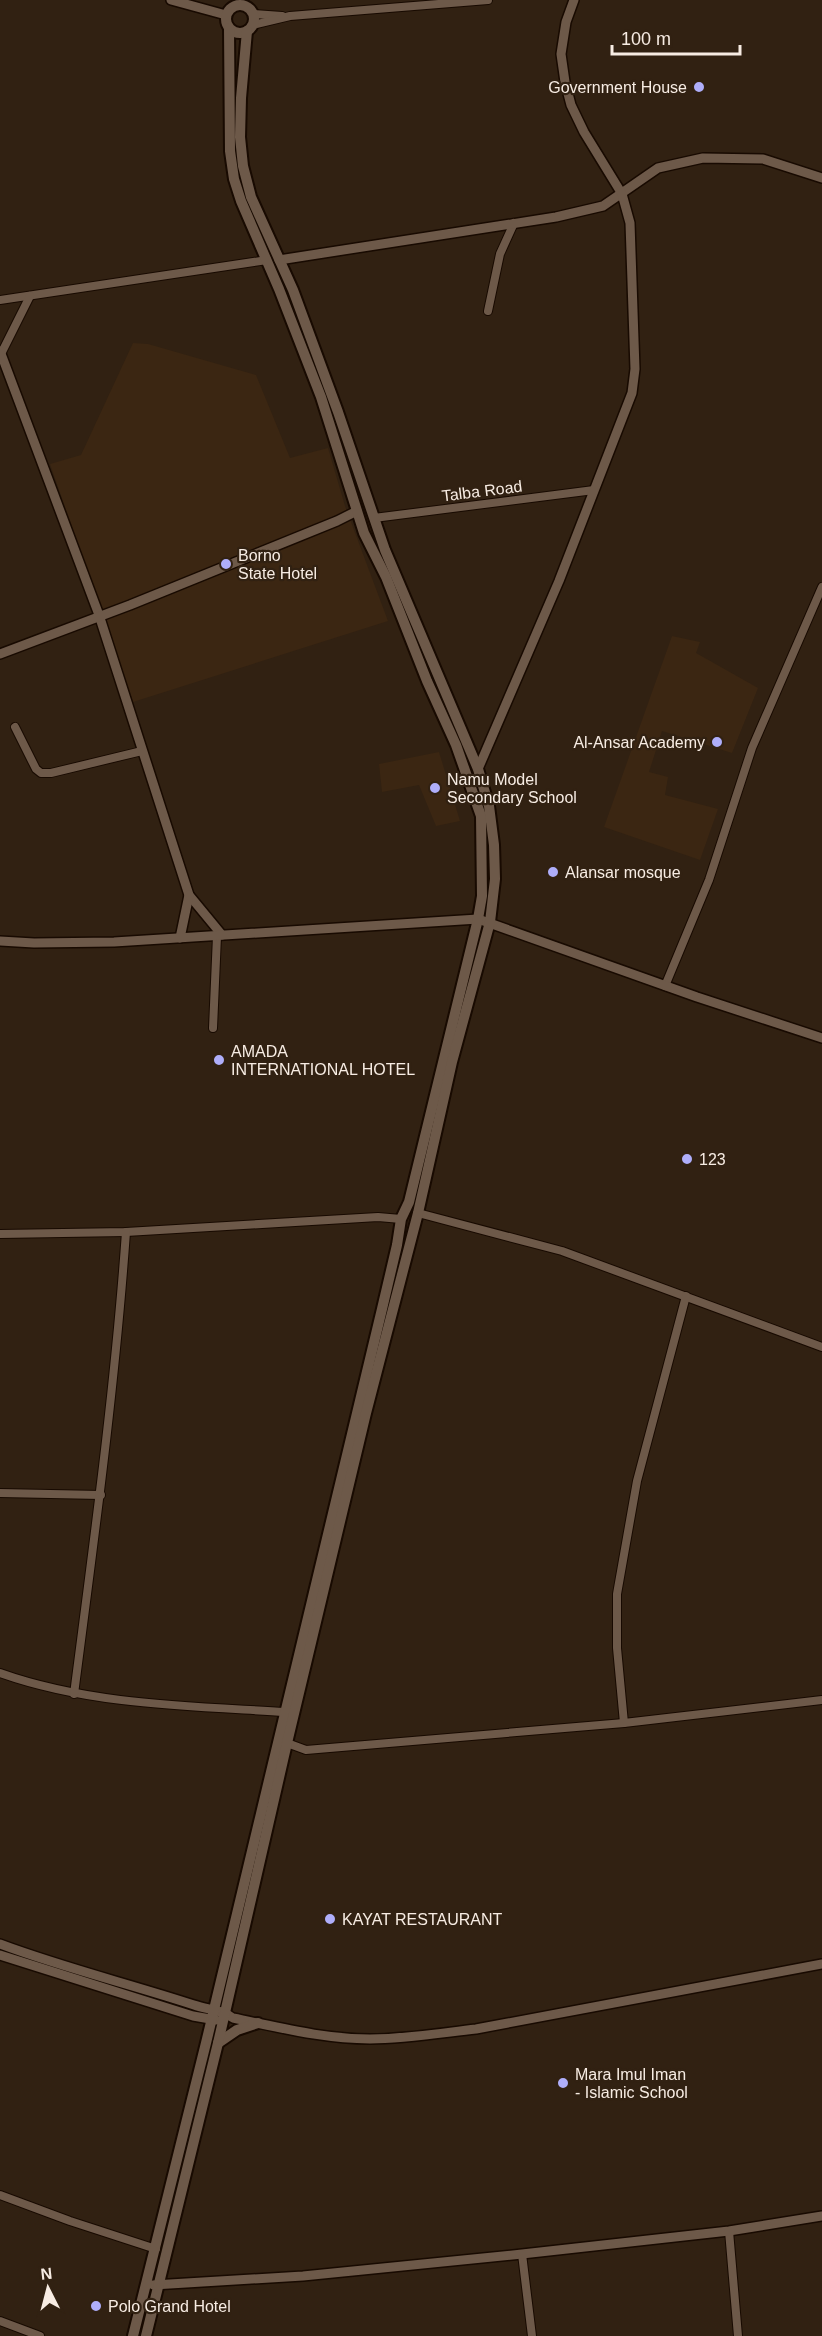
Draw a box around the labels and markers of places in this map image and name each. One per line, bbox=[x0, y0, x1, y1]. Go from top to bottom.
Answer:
place label: Government House bbox=[548, 79, 687, 96]
marker: Government House bbox=[692, 80, 706, 94]
place label: Borno State Hotel bbox=[238, 547, 317, 582]
marker: Borno State Hotel bbox=[219, 557, 233, 571]
place label: Al-Ansar Academy bbox=[573, 734, 705, 751]
marker: Al-Ansar Academy bbox=[710, 735, 724, 749]
place label: Namu Model Secondary School bbox=[447, 771, 577, 806]
marker: Namu Model Secondary School bbox=[428, 781, 442, 795]
place label: Alansar mosque bbox=[565, 864, 681, 881]
marker: Alansar mosque bbox=[546, 865, 560, 879]
place label: AMADA INTERNATIONAL HOTEL bbox=[231, 1043, 415, 1078]
marker: AMADA INTERNATIONAL HOTEL bbox=[212, 1053, 226, 1067]
place label: 123 bbox=[699, 1151, 726, 1168]
marker: 123 bbox=[680, 1152, 694, 1166]
place label: KAYAT RESTAURANT bbox=[342, 1911, 503, 1928]
marker: KAYAT RESTAURANT bbox=[323, 1912, 337, 1926]
place label: Mara Imul Iman - Islamic School bbox=[575, 2066, 688, 2101]
marker: Mara Imul Iman - Islamic School bbox=[556, 2076, 570, 2090]
place label: Polo Grand Hotel bbox=[108, 2298, 231, 2315]
marker: Polo Grand Hotel bbox=[89, 2299, 103, 2313]

